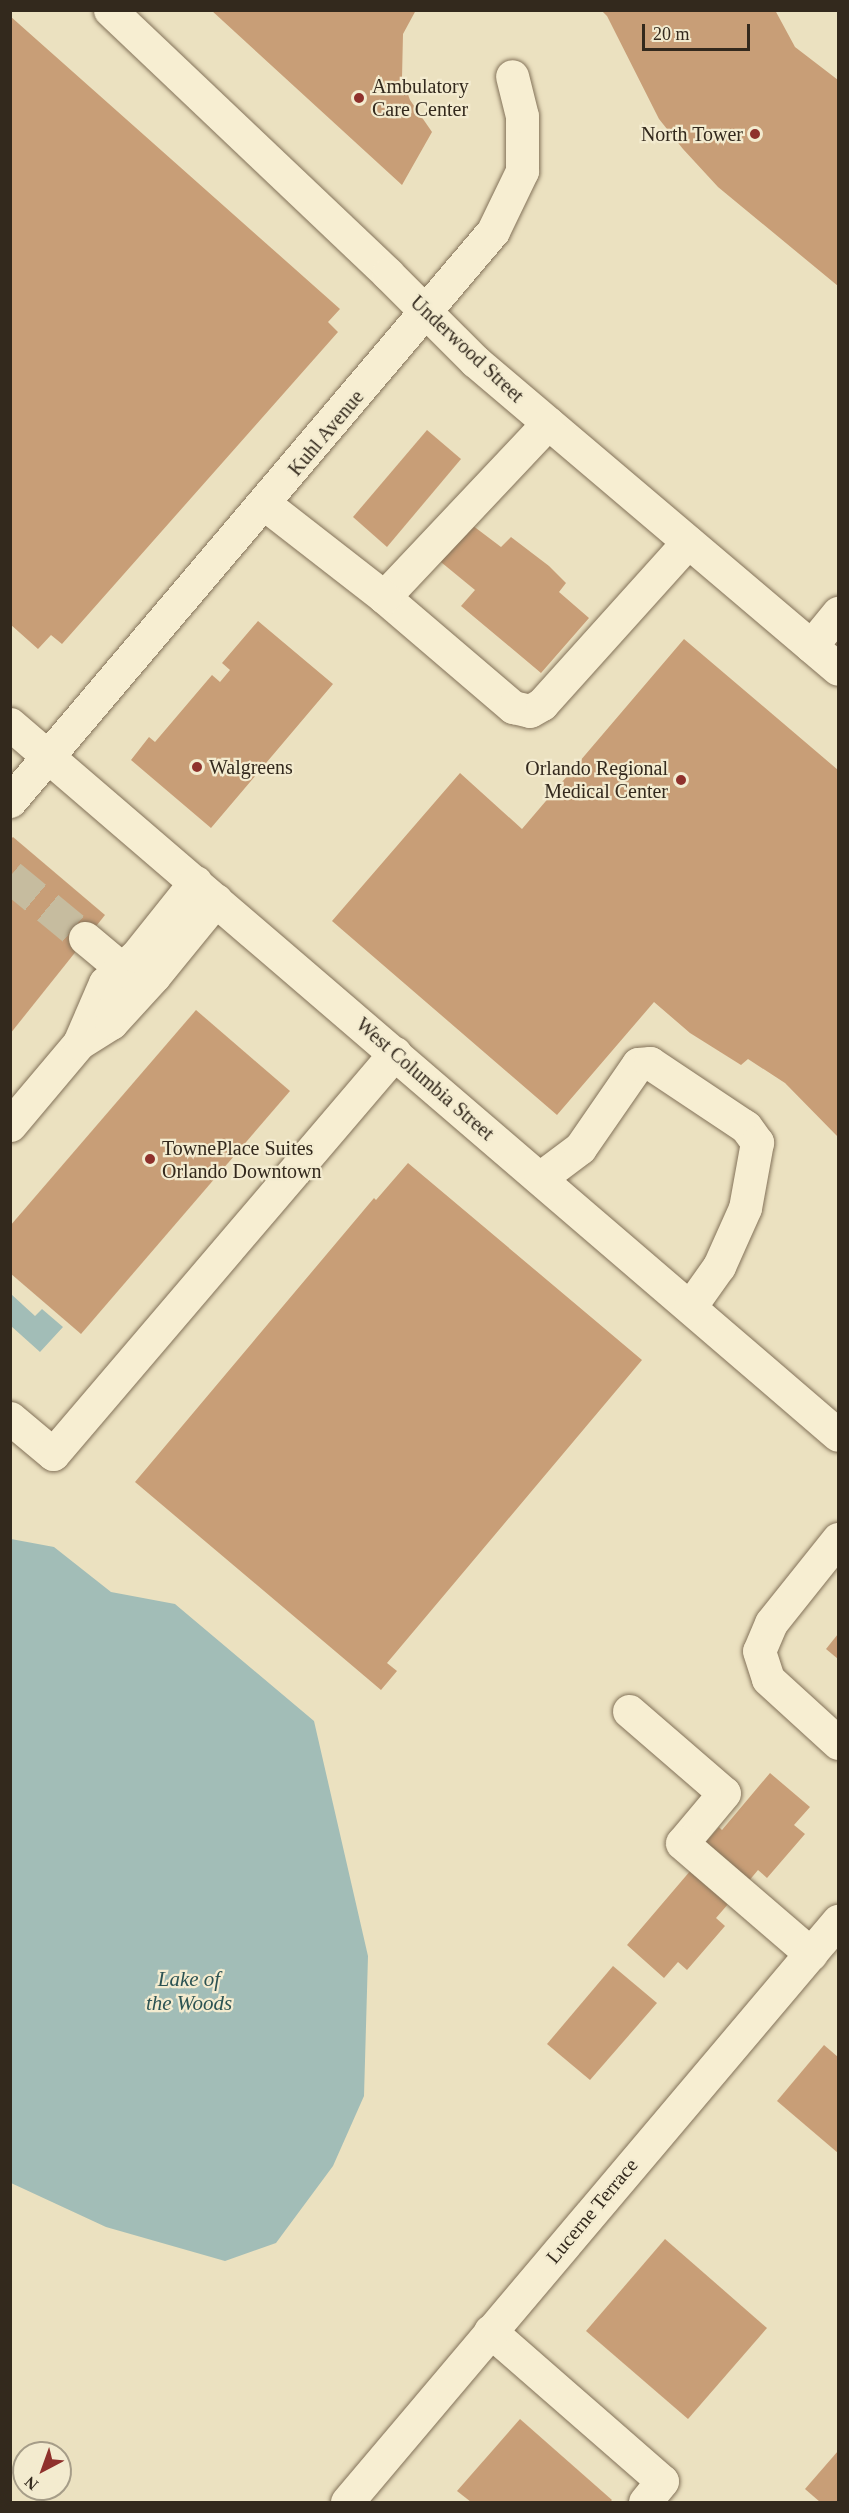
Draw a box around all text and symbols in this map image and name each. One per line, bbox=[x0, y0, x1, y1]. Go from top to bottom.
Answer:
scale bar bbox=[645, 12, 753, 50]
text: 20 m bbox=[653, 24, 690, 44]
place label: Ambulatory Care Center bbox=[372, 74, 469, 121]
marker: Ambulatory Care Center bbox=[350, 89, 368, 107]
place label: North Tower bbox=[641, 122, 743, 146]
marker: North Tower bbox=[748, 127, 762, 141]
street label: Underwood Street bbox=[405, 290, 529, 408]
street label: Kuhl Avenue bbox=[283, 385, 369, 481]
place label: Walgreens bbox=[209, 755, 293, 779]
place label: Orlando Regional Medical Center bbox=[525, 756, 668, 803]
marker: Walgreens bbox=[190, 760, 204, 774]
marker: Orlando Regional Medical Center bbox=[672, 771, 690, 789]
street label: West Columbia Street bbox=[351, 1013, 499, 1145]
place label: TownePlace Suites Orlando Downtown bbox=[162, 1136, 321, 1183]
marker: TownePlace Suites Orlando Downtown bbox=[143, 1152, 157, 1166]
water label: Lake of the Woods bbox=[146, 1966, 232, 2016]
street label: Lucerne Terrace bbox=[541, 2153, 643, 2269]
north arrow bbox=[12, 2441, 72, 2501]
text: N bbox=[21, 2473, 41, 2494]

